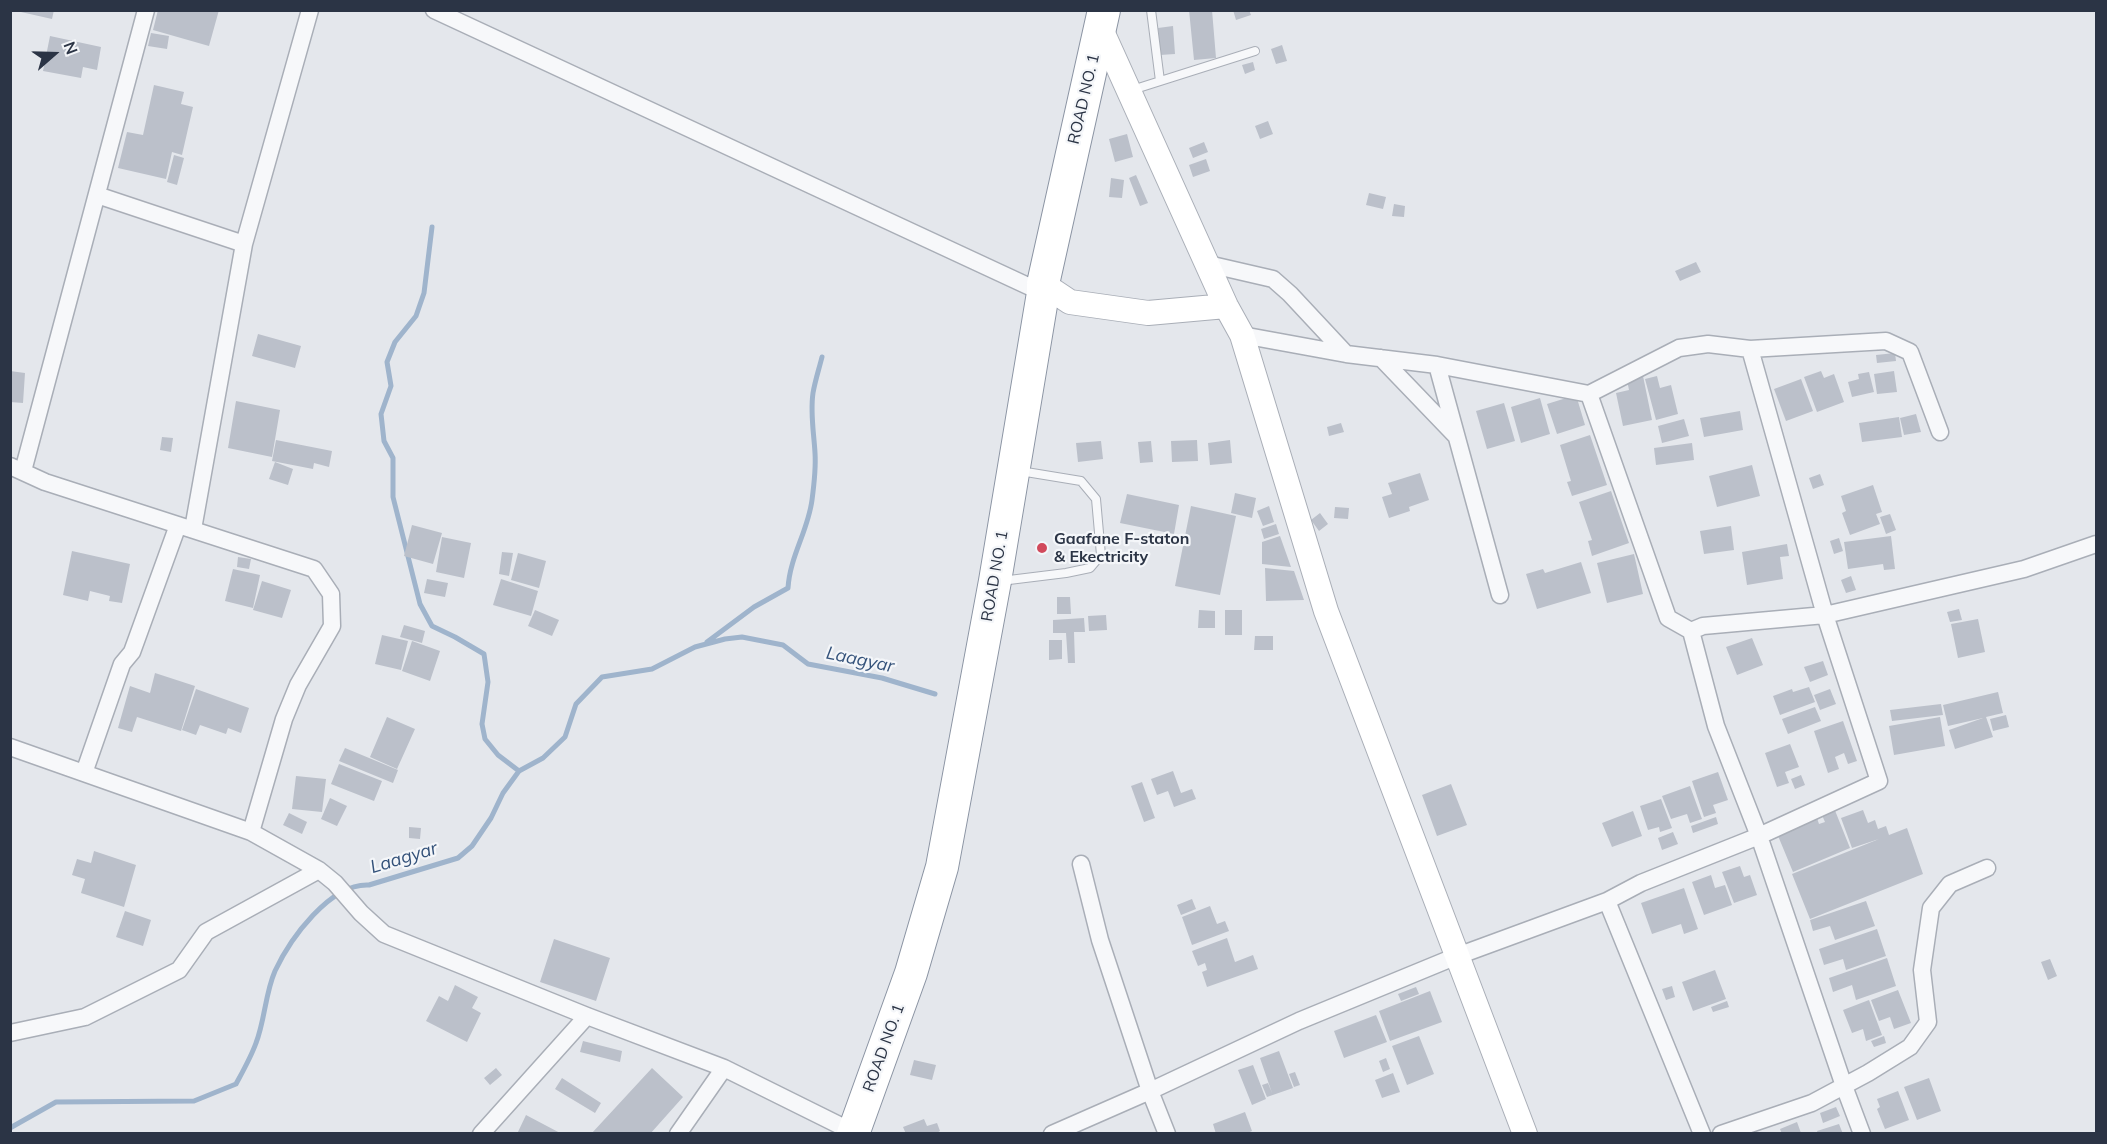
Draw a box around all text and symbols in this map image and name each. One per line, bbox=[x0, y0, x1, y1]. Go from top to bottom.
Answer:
north arrow bbox=[24, 24, 84, 84]
text: N bbox=[59, 39, 82, 57]
street label: ROAD NO. 1 bbox=[1064, 52, 1104, 146]
street label: ROAD NO. 1 bbox=[978, 529, 1012, 623]
place label: Gaafane F-staton & Ekectricity bbox=[1054, 529, 1189, 567]
marker: Gaafane F-staton & Ekectricity bbox=[1035, 541, 1049, 555]
water label: Laagyar bbox=[824, 642, 896, 678]
water label: Laagyar bbox=[368, 838, 440, 878]
street label: ROAD NO. 1 bbox=[859, 1001, 909, 1095]

